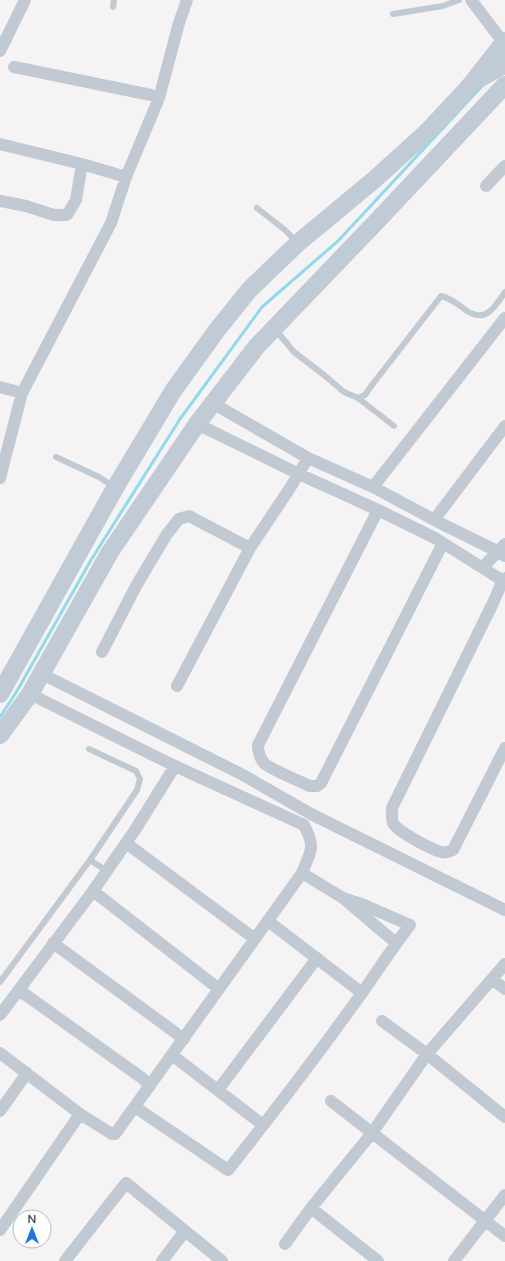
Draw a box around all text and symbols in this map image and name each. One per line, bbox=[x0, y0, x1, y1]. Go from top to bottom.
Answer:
north arrow bbox=[12, 1209, 52, 1249]
text: N bbox=[28, 1213, 36, 1226]

